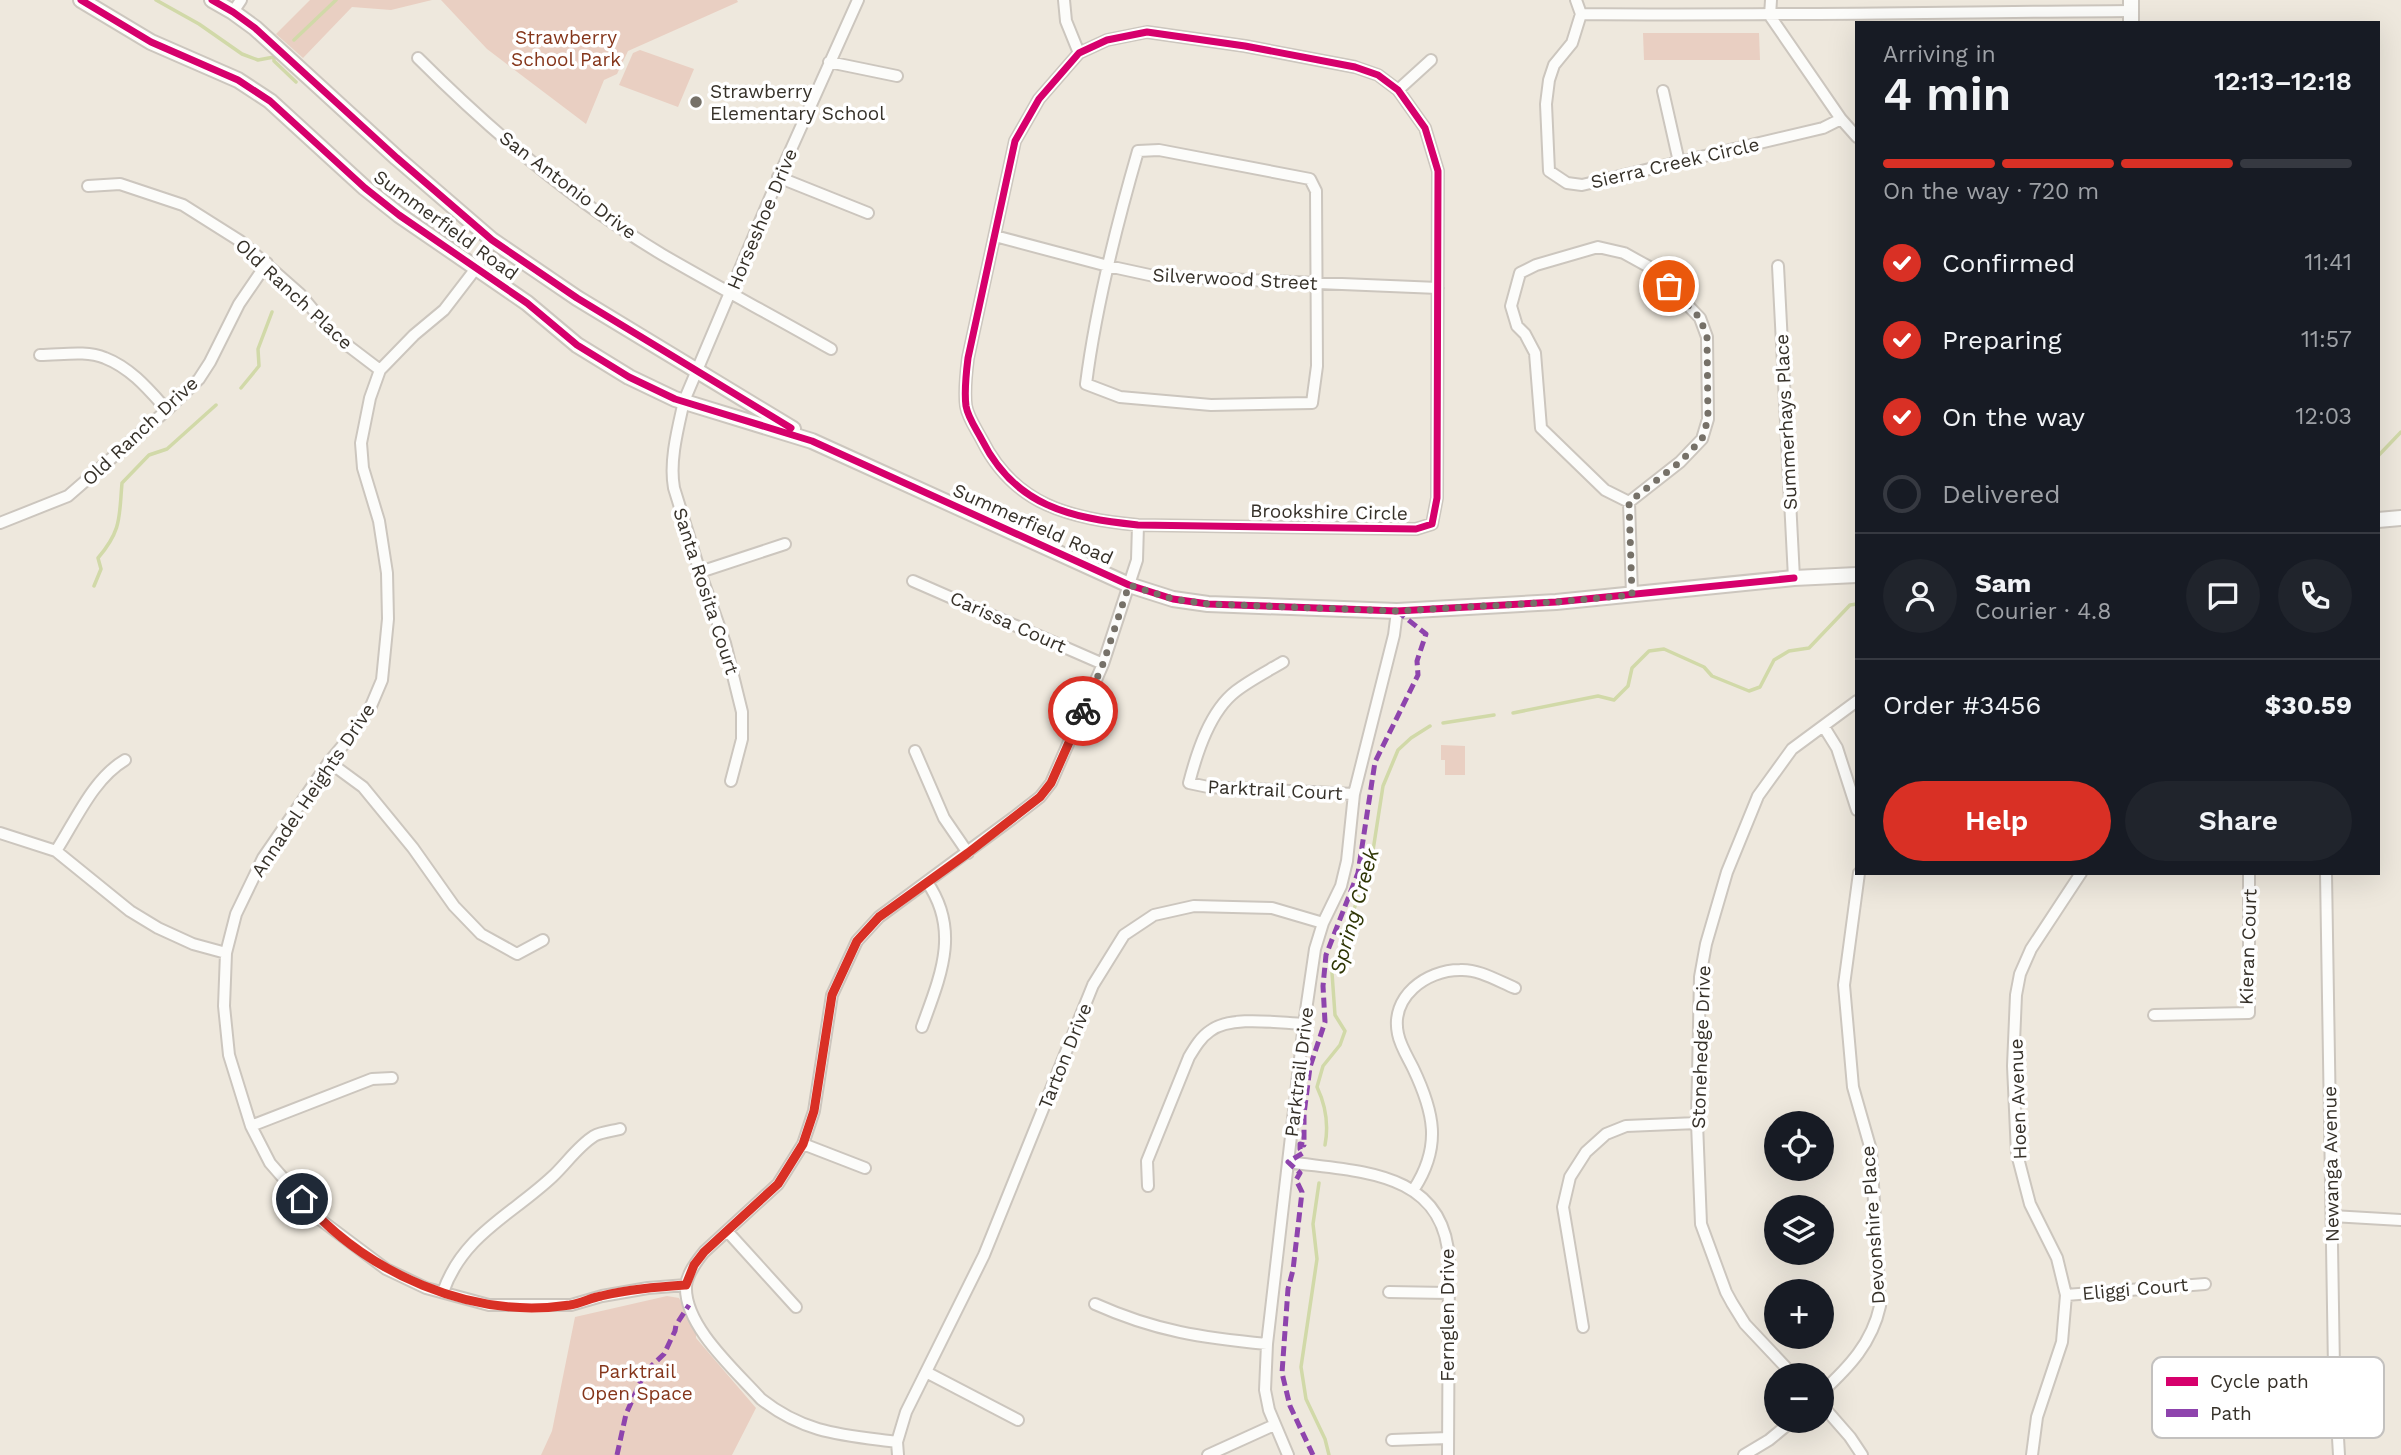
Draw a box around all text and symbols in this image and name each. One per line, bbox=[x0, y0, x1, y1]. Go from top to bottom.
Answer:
park label: Strawberry School Park bbox=[511, 26, 621, 71]
text: Arriving in bbox=[1883, 41, 1996, 68]
text: 12:13–12:18 bbox=[2214, 66, 2352, 96]
text: 4 min bbox=[1883, 67, 2011, 121]
place label: Strawberry Elementary School bbox=[710, 80, 885, 125]
marker: Strawberry Elementary School bbox=[688, 94, 704, 110]
street label: San Antonio Drive bbox=[495, 126, 641, 244]
street label: Sierra Creek Circle bbox=[1588, 132, 1762, 194]
street label: Horseshoe Drive bbox=[722, 145, 802, 293]
street label: Summerfield Road bbox=[369, 165, 523, 285]
text: On the way · 720 m bbox=[1883, 178, 2099, 205]
street label: Old Ranch Place bbox=[230, 234, 358, 354]
icon: check bbox=[1883, 244, 1921, 282]
text: Confirmed bbox=[1942, 248, 2075, 278]
text: 11:41 bbox=[2305, 249, 2352, 276]
pin bbox=[1639, 256, 1699, 316]
street label: Silverwood Street bbox=[1152, 263, 1318, 295]
icon: bag bbox=[1650, 267, 1688, 305]
icon: check bbox=[1883, 321, 1921, 359]
text: Preparing bbox=[1942, 325, 2062, 355]
text: 11:57 bbox=[2301, 326, 2352, 353]
street label: Summerhays Place bbox=[1770, 333, 1802, 511]
street label: Old Ranch Drive bbox=[77, 372, 203, 490]
icon: check bbox=[1883, 398, 1921, 436]
text: On the way bbox=[1942, 402, 2085, 432]
text: 12:03 bbox=[2296, 403, 2352, 430]
street label: Summerfield Road bbox=[949, 478, 1117, 570]
text: Delivered bbox=[1942, 479, 2061, 509]
street label: Brookshire Circle bbox=[1250, 499, 1408, 525]
street label: Santa Rosita Court bbox=[668, 505, 744, 677]
button: person bbox=[1883, 559, 1957, 633]
button: chat bbox=[2186, 559, 2260, 633]
button: phone bbox=[2278, 559, 2352, 633]
text: Sam bbox=[1975, 568, 2031, 598]
street label: Carissa Court bbox=[946, 586, 1070, 658]
text: Courier · 4.8 bbox=[1975, 598, 2111, 625]
courier bbox=[1048, 676, 1118, 746]
text: Order #3456 bbox=[1883, 690, 2041, 720]
text: $30.59 bbox=[2265, 690, 2352, 720]
icon: bike bbox=[1064, 692, 1102, 730]
street label: Annadel Heights Drive bbox=[246, 699, 380, 881]
street label: Parktrail Court bbox=[1207, 775, 1343, 805]
button: Help bbox=[1883, 781, 2111, 861]
button: Share bbox=[2125, 781, 2352, 861]
water label: Spring Creek bbox=[1324, 845, 1384, 977]
street label: Kieran Court bbox=[2234, 888, 2262, 1005]
street label: Stonehedge Drive bbox=[1687, 965, 1715, 1129]
street label: Tarton Drive bbox=[1033, 1000, 1097, 1112]
street label: Parktrail Drive bbox=[1280, 1006, 1318, 1138]
street label: Hoen Avenue bbox=[2004, 1038, 2032, 1160]
street label: Newanga Avenue bbox=[2318, 1086, 2344, 1242]
map controls bbox=[1764, 1111, 1834, 1433]
button: locate bbox=[1764, 1111, 1834, 1181]
street label: Devonshire Place bbox=[1856, 1145, 1890, 1305]
pin bbox=[272, 1169, 332, 1229]
icon: home bbox=[283, 1180, 321, 1218]
button: layers bbox=[1764, 1195, 1834, 1265]
street label: Fernglen Drive bbox=[1436, 1248, 1459, 1382]
street label: Eliggi Court bbox=[2081, 1273, 2189, 1305]
button: + bbox=[1764, 1279, 1834, 1349]
legend bbox=[2152, 1357, 2384, 1438]
park label: Parktrail Open Space bbox=[581, 1360, 693, 1405]
button: − bbox=[1764, 1363, 1834, 1433]
text: Cycle path bbox=[2210, 1370, 2309, 1393]
text: Path bbox=[2210, 1402, 2252, 1425]

